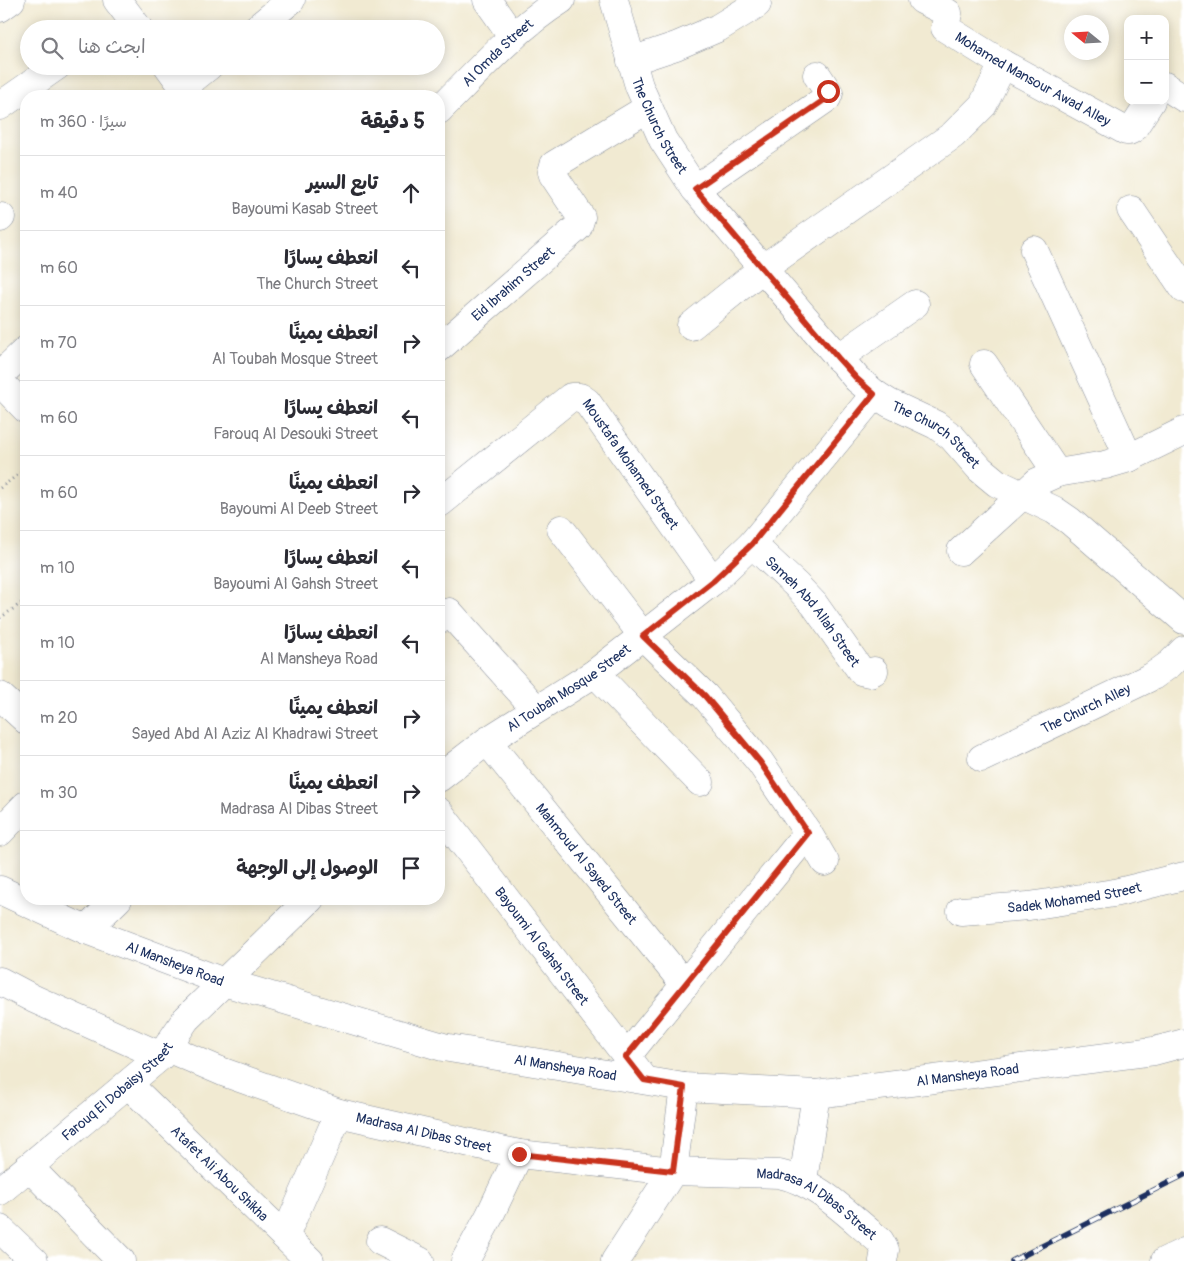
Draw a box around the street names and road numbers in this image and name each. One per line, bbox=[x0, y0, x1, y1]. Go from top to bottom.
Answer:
street label: Al Omda Street bbox=[459, 15, 537, 90]
street label: Mohamed Mansour Awad Alley bbox=[952, 28, 1113, 130]
street label: The Church Street bbox=[628, 75, 691, 177]
street label: Eid Ibrahim Street bbox=[468, 243, 558, 325]
street label: Moustafa Mohamed Street bbox=[578, 396, 682, 533]
street label: The Church Street bbox=[889, 397, 983, 472]
street label: Sameh Abd Allah Street bbox=[761, 553, 863, 670]
street label: Al Toubah Mosque Street bbox=[504, 640, 634, 736]
street label: The Church Alley bbox=[1039, 680, 1133, 737]
street label: Mahmoud Al Sayed Street bbox=[532, 800, 641, 928]
street label: Sadek Mohamed Street bbox=[1007, 879, 1143, 917]
street label: Bayoumi Al Gahsh Street bbox=[491, 884, 593, 1009]
street label: Al Mansheya Road bbox=[123, 938, 226, 990]
street label: Farouq El Dobaisy Street bbox=[58, 1039, 177, 1145]
street label: Al Mansheya Road bbox=[513, 1051, 618, 1085]
street label: Al Mansheya Road bbox=[915, 1060, 1020, 1090]
street label: Madrasa Al Dibas Street bbox=[354, 1109, 493, 1157]
street label: Atafet Ali Abou Shikha bbox=[167, 1122, 272, 1225]
street label: Madrasa Al Dibas Street bbox=[756, 1165, 880, 1244]

